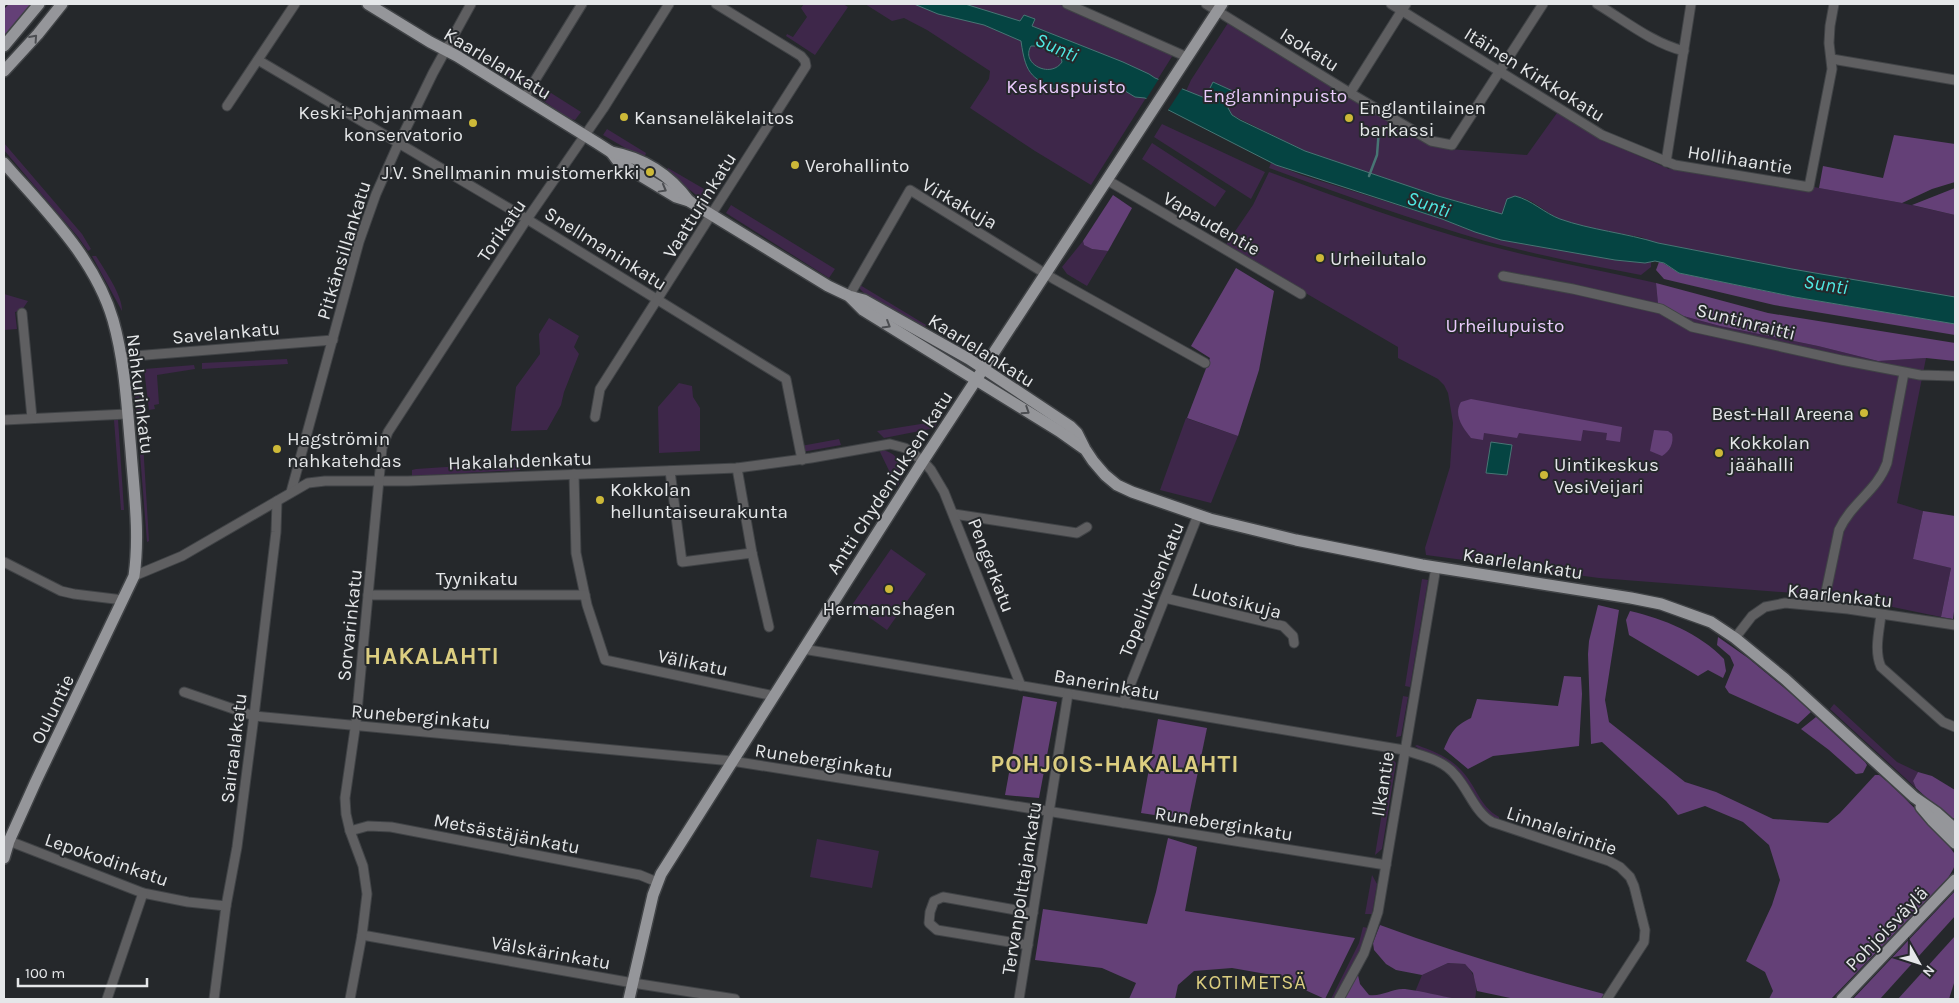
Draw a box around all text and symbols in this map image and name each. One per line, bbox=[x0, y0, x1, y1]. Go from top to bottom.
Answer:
street label: Kaarlelankatu bbox=[440, 23, 555, 105]
street label: Isokatu bbox=[1276, 23, 1343, 77]
street label: Itäinen Kirkkokatu bbox=[1460, 23, 1609, 127]
water label: Sunti bbox=[1032, 28, 1082, 67]
one-way arrow bbox=[28, 35, 37, 44]
park label: Keskuspuisto bbox=[1006, 76, 1126, 98]
park label: Englanninpuisto bbox=[1203, 85, 1347, 107]
place label: Englantilainen barkassi bbox=[1359, 97, 1486, 141]
place label: Keski-Pohjanmaan konservatorio bbox=[298, 102, 463, 146]
place label: Kansaneläkelaitos bbox=[634, 107, 794, 129]
marker: Kansaneläkelaitos bbox=[618, 111, 630, 123]
marker: Englantilainen barkassi bbox=[1343, 112, 1355, 124]
marker: Keski-Pohjanmaan konservatorio bbox=[467, 117, 479, 129]
street label: Hollihaantie bbox=[1686, 141, 1794, 179]
street label: Vaatturinkatu bbox=[659, 149, 741, 263]
place label: Verohallinto bbox=[805, 155, 909, 177]
marker: Verohallinto bbox=[789, 159, 801, 171]
place label: J.V. Snellmanin muistomerkki bbox=[382, 162, 640, 184]
marker: J.V. Snellmanin muistomerkki bbox=[644, 166, 656, 178]
street label: Virkakuja bbox=[918, 174, 1001, 234]
street label: Pitkänsillankatu bbox=[312, 178, 376, 322]
one-way arrow bbox=[657, 183, 666, 193]
water label: Sunti bbox=[1404, 186, 1454, 223]
street label: Vapaudentie bbox=[1159, 187, 1264, 261]
street label: Torikatu bbox=[473, 195, 531, 266]
street label: Snellmaninkatu bbox=[540, 202, 671, 295]
place label: Urheilutalo bbox=[1330, 248, 1426, 270]
marker: Urheilutalo bbox=[1314, 252, 1326, 264]
water label: Sunti bbox=[1802, 270, 1850, 299]
street label: Suntinraitti bbox=[1694, 299, 1798, 345]
street label: Kaarlelankatu bbox=[924, 309, 1039, 392]
park label: Urheilupuisto bbox=[1446, 315, 1564, 337]
street label: Savelankatu bbox=[171, 317, 281, 349]
one-way arrow bbox=[882, 319, 891, 329]
street label: Nahkurinkatu bbox=[122, 333, 158, 455]
street label: Antti Chydeniuksen katu bbox=[822, 387, 958, 579]
place label: Best‑Hall Areena bbox=[1711, 403, 1854, 425]
one-way arrow bbox=[1020, 404, 1029, 414]
marker: Best‑Hall Areena bbox=[1858, 407, 1870, 419]
place label: Hagströmin nahkatehdas bbox=[287, 428, 402, 472]
place label: Kokkolan jäähalli bbox=[1727, 432, 1810, 476]
marker: Hagströmin nahkatehdas bbox=[271, 443, 283, 455]
street label: Hakalahdenkatu bbox=[448, 447, 592, 475]
marker: Kokkolan jäähalli bbox=[1713, 447, 1725, 459]
place label: Uintikeskus VesiVeijari bbox=[1554, 454, 1659, 498]
marker: Uintikeskus VesiVeijari bbox=[1538, 469, 1550, 481]
place label: Kokkolan helluntaiseurakunta bbox=[610, 479, 788, 523]
marker: Kokkolan helluntaiseurakunta bbox=[594, 494, 606, 506]
street label: Pengerkatu bbox=[963, 515, 1019, 615]
street label: Topeliuksenkatu bbox=[1115, 519, 1189, 660]
street label: Kaarlelankatu bbox=[1461, 544, 1585, 584]
street label: Sorvarinkatu bbox=[333, 568, 367, 682]
street label: Tyynikatu bbox=[436, 568, 518, 590]
street label: Luotsikuja bbox=[1189, 578, 1284, 624]
street label: Kaarlenkatu bbox=[1786, 580, 1894, 612]
marker: Hermanshagen bbox=[883, 583, 895, 595]
place label: Hermanshagen bbox=[823, 598, 955, 620]
district label: HAKALAHTI bbox=[364, 642, 500, 670]
street label: Välikatu bbox=[656, 645, 730, 681]
street label: Banerinkatu bbox=[1052, 665, 1162, 705]
street label: Ouluntie bbox=[27, 671, 79, 748]
street label: Sairaalakatu bbox=[216, 692, 252, 805]
street label: Runeberginkatu bbox=[350, 700, 491, 734]
street label: Runeberginkatu bbox=[753, 739, 895, 783]
district label: POHJOIS-HAKALAHTI bbox=[990, 750, 1240, 778]
street label: Ilkantie bbox=[1367, 750, 1399, 818]
street label: Tervanpolttajankatu bbox=[997, 800, 1047, 977]
street label: Runeberginkatu bbox=[1153, 802, 1295, 846]
street label: Linnaleirintie bbox=[1504, 802, 1620, 860]
street label: Metsästäjänkatu bbox=[432, 809, 582, 859]
street label: Lepokodinkatu bbox=[42, 828, 171, 891]
street label: Pohjoisväylä bbox=[1841, 882, 1932, 976]
street label: Välskärinkatu bbox=[489, 932, 612, 974]
north arrow bbox=[1894, 938, 1944, 988]
scale bar bbox=[18, 956, 146, 988]
text: N bbox=[1919, 962, 1938, 980]
text: 100 m bbox=[25, 964, 65, 982]
district label: KOTIMETSÄ bbox=[1195, 971, 1307, 994]

